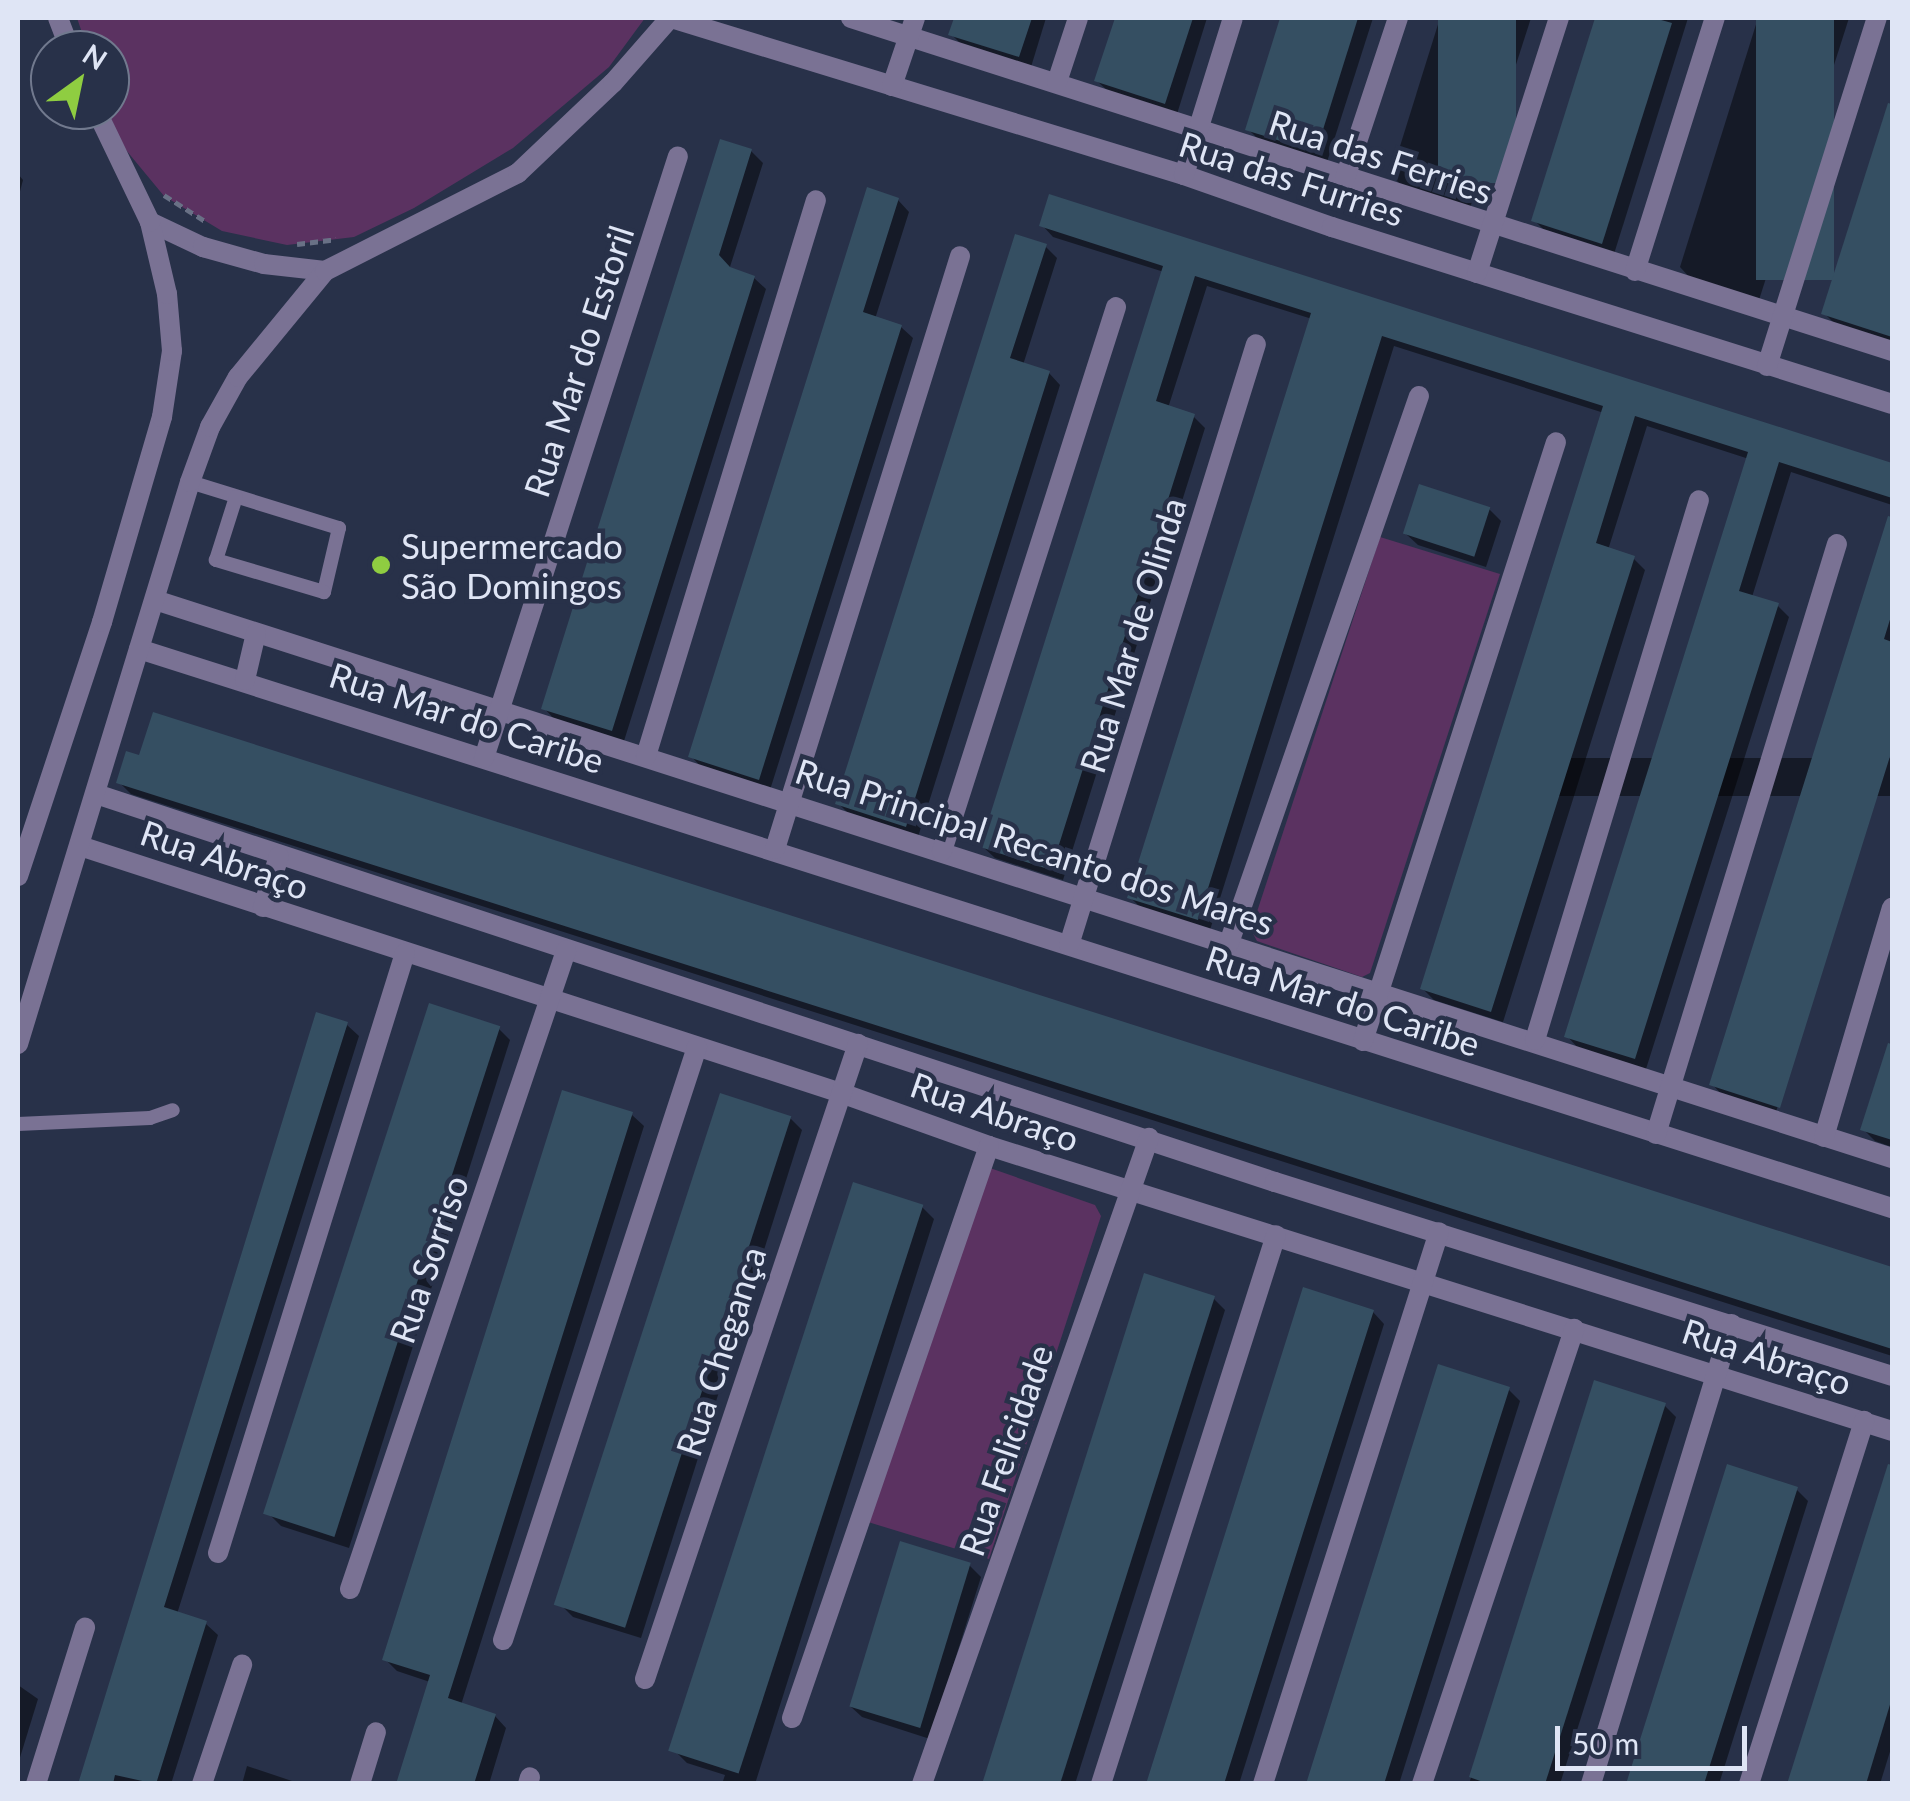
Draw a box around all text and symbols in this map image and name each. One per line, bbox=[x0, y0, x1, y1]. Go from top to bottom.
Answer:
north arrow bbox=[30, 30, 130, 130]
text: N bbox=[77, 36, 114, 77]
street label: Rua das Ferries bbox=[1264, 100, 1498, 212]
street label: Rua das Furries bbox=[1174, 122, 1410, 234]
street label: Rua Mar do Estoril bbox=[514, 220, 642, 502]
street label: Rua Mar de Olinda bbox=[1070, 492, 1194, 778]
place label: Supermercado São Domingos bbox=[401, 524, 623, 606]
marker: Supermercado São Domingos bbox=[370, 554, 392, 576]
street label: Rua Mar do Caribe bbox=[324, 653, 610, 781]
street label: Rua Principal Recanto dos Mares bbox=[791, 749, 1279, 943]
street label: Rua Abraço bbox=[135, 810, 315, 908]
street label: Rua Mar do Caribe bbox=[1200, 936, 1486, 1064]
street label: Rua Abraço bbox=[905, 1062, 1085, 1160]
street label: Rua Sorriso bbox=[380, 1170, 476, 1348]
street label: Rua Chegança bbox=[666, 1241, 774, 1461]
street label: Rua Abraço bbox=[1677, 1309, 1857, 1403]
street label: Rua Felicidade bbox=[949, 1339, 1061, 1561]
scale bar bbox=[1560, 1706, 1752, 1768]
text: 50 m bbox=[1572, 1725, 1639, 1761]

